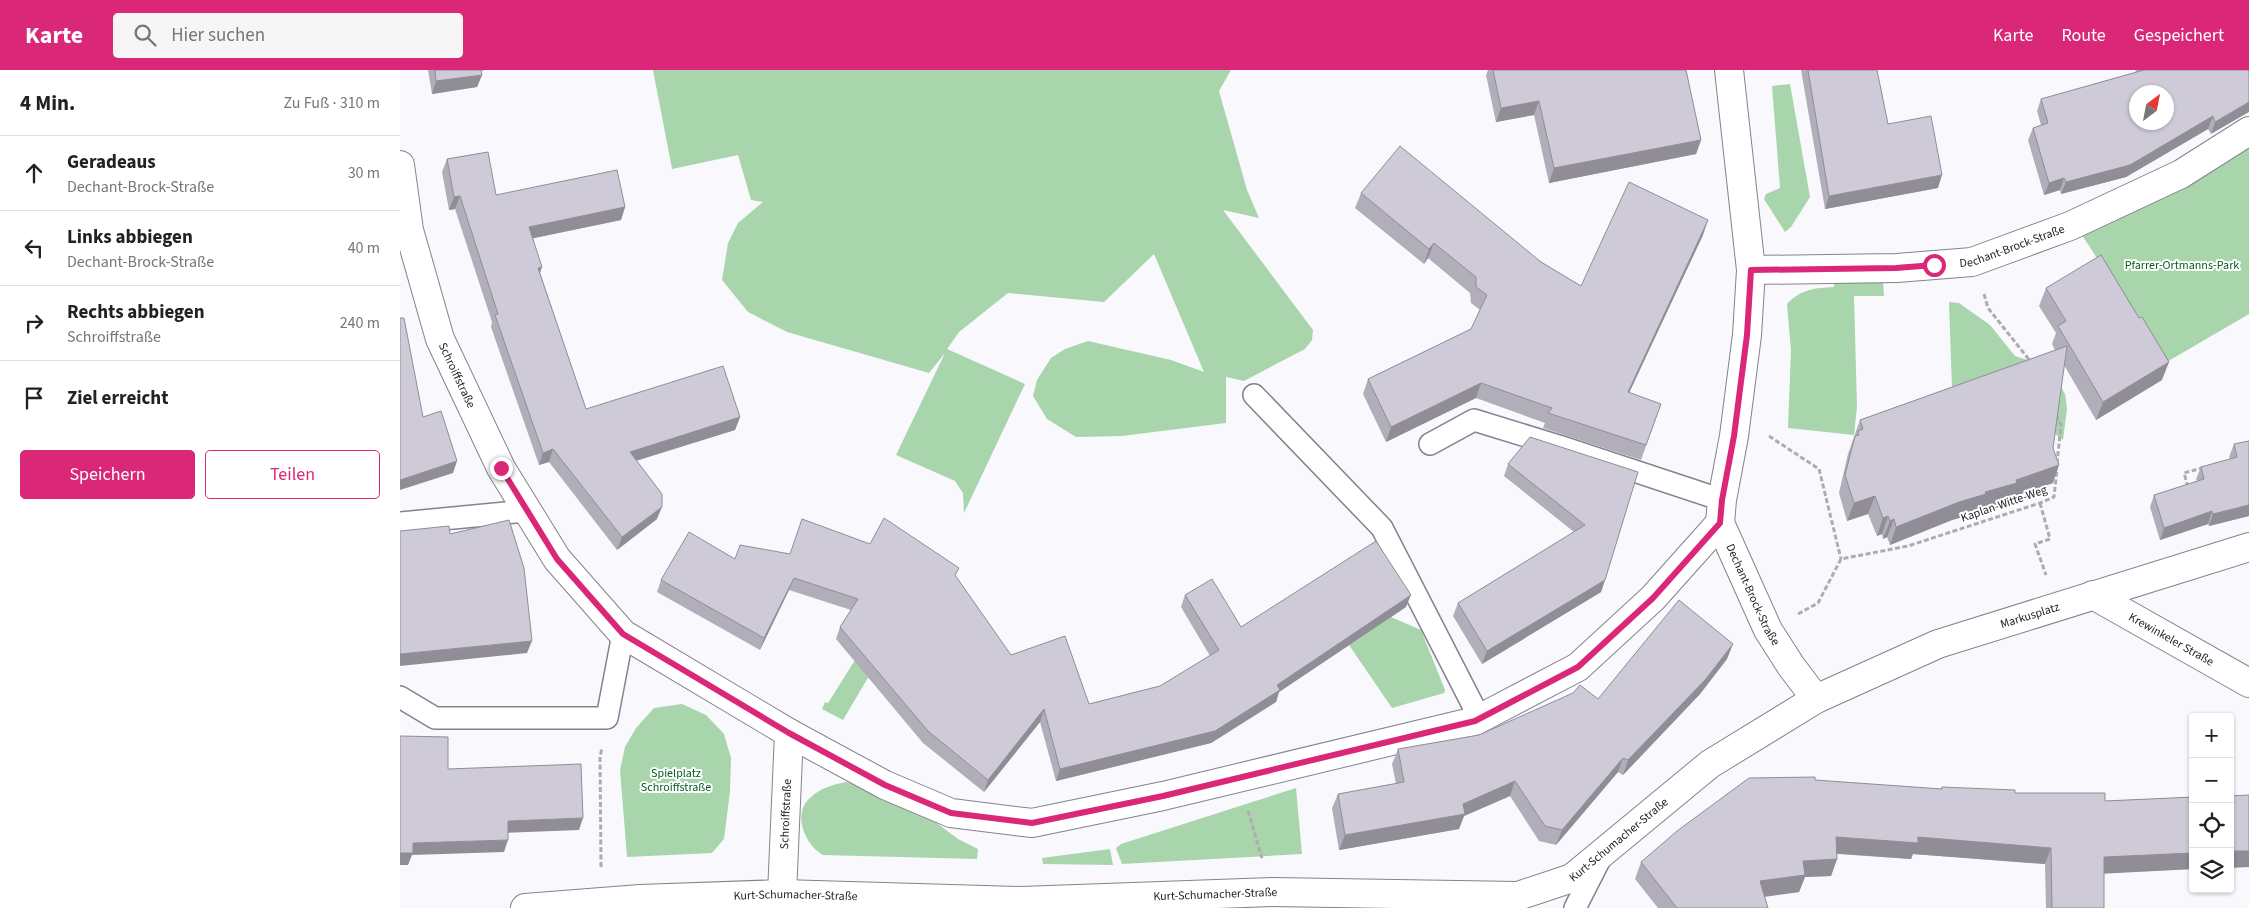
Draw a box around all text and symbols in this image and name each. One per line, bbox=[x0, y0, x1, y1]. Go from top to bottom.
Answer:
search box bbox=[113, 13, 463, 58]
text: Karte bbox=[25, 18, 83, 53]
icon: search bbox=[131, 21, 159, 49]
text: Hier suchen bbox=[171, 22, 265, 49]
text: Karte bbox=[1993, 23, 2033, 48]
text: Route bbox=[2061, 23, 2106, 48]
text: Gespeichert bbox=[2134, 23, 2224, 48]
north arrow bbox=[2129, 85, 2174, 130]
text: 4 Min. bbox=[20, 88, 75, 118]
text: Zu Fuß · 310 m bbox=[284, 92, 380, 114]
text: Geradeaus bbox=[67, 149, 156, 176]
icon: ahead bbox=[20, 159, 48, 187]
text: 30 m bbox=[348, 162, 380, 184]
text: Dechant-Brock-Straße bbox=[67, 176, 214, 198]
street label: Dechant-Brock-Straße bbox=[1959, 220, 2067, 271]
text: Links abbiegen bbox=[67, 224, 193, 251]
icon: left bbox=[20, 234, 48, 262]
text: 40 m bbox=[348, 237, 380, 259]
text: Dechant-Brock-Straße bbox=[67, 251, 214, 273]
route start bbox=[1923, 254, 1946, 277]
park label: Pfarrer-Ortmanns-Park bbox=[2125, 257, 2239, 274]
text: Rechts abbiegen bbox=[67, 299, 205, 326]
icon: right bbox=[20, 309, 48, 337]
text: 240 m bbox=[340, 312, 380, 334]
text: Schroiffstraße bbox=[67, 326, 161, 348]
street label: Schroiffstraße bbox=[434, 340, 480, 411]
icon: arrive bbox=[20, 384, 48, 412]
text: Ziel erreicht bbox=[67, 385, 168, 412]
button: Speichern bbox=[20, 450, 195, 499]
button: Teilen bbox=[205, 450, 380, 499]
route end bbox=[490, 457, 513, 480]
street label: Kaplan-Witte-Weg bbox=[1959, 481, 2049, 527]
street label: Dechant-Brock-Straße bbox=[1722, 541, 1784, 649]
street label: Markusplatz bbox=[1998, 598, 2062, 633]
street label: Krewinkeler Straße bbox=[2126, 608, 2217, 670]
map controls bbox=[2189, 713, 2234, 893]
button: + bbox=[2189, 713, 2234, 758]
button: − bbox=[2189, 758, 2234, 803]
park label: Spielplatz Schroiffstraße bbox=[641, 765, 711, 796]
street label: Schroiffstraße bbox=[775, 778, 796, 850]
street label: Kurt-Schumacher-Straße bbox=[1565, 793, 1672, 886]
button: locate bbox=[2189, 803, 2234, 848]
button: layers bbox=[2189, 848, 2234, 893]
street label: Kurt-Schumacher-Straße bbox=[1153, 883, 1278, 905]
street label: Kurt-Schumacher-Straße bbox=[733, 885, 858, 905]

